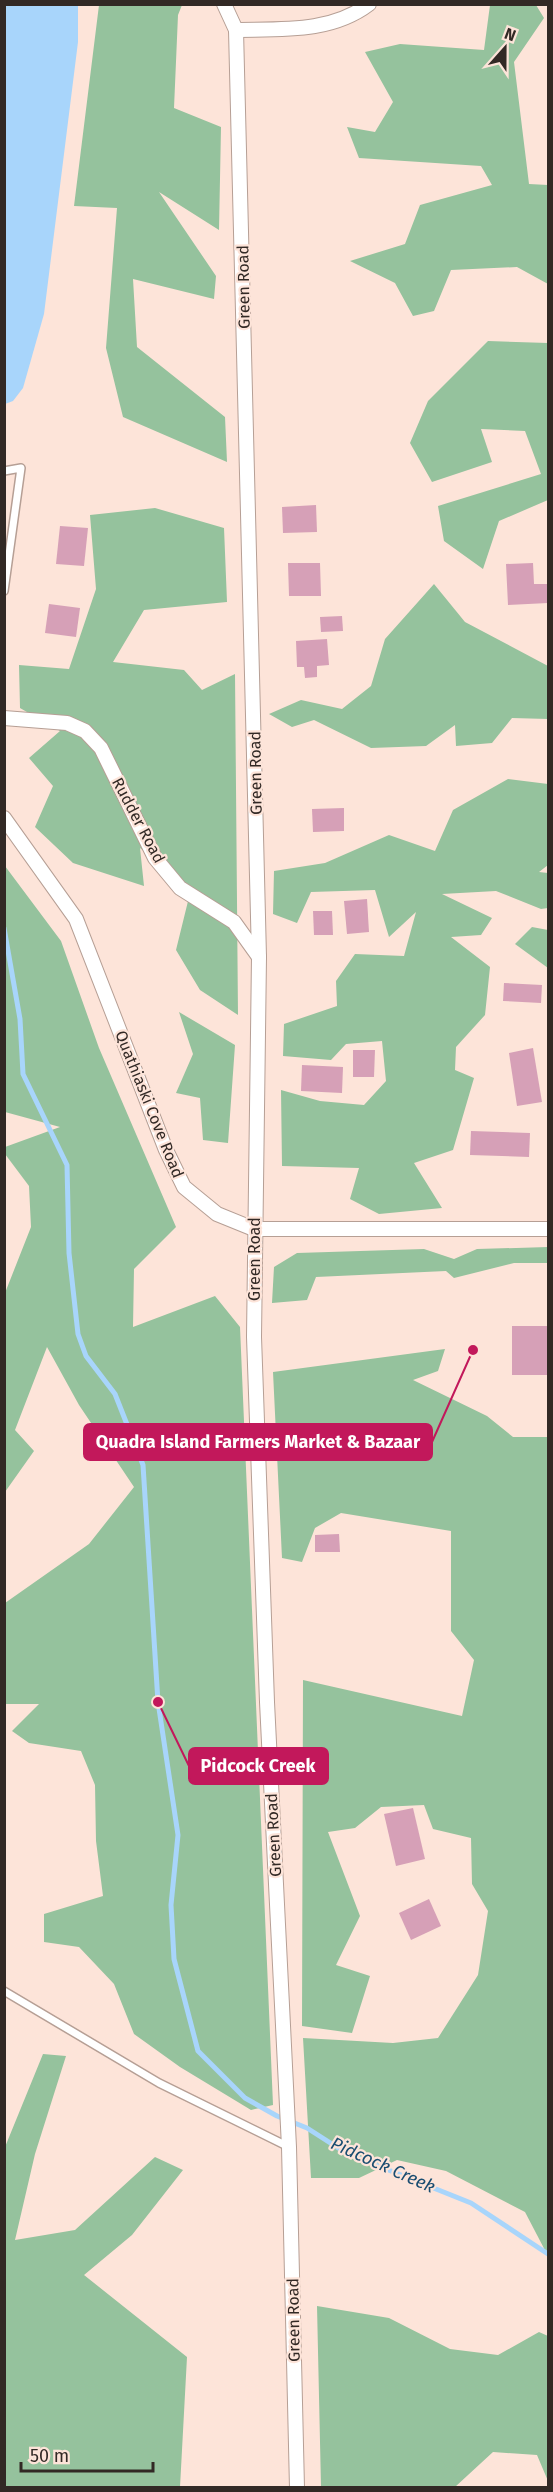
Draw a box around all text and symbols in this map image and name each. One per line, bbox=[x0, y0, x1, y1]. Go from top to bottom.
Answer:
north arrow bbox=[475, 18, 535, 78]
text: N bbox=[502, 24, 519, 45]
street label: Green Road bbox=[233, 245, 254, 329]
street label: Green Road bbox=[245, 731, 266, 815]
street label: Rudder Road bbox=[108, 774, 169, 866]
street label: Quathiaski Cove Road bbox=[111, 1028, 188, 1181]
street label: Green Road bbox=[245, 1217, 264, 1301]
callout: Quadra Island Farmers Market & Bazaar bbox=[84, 1424, 432, 1460]
text: Quadra Island Farmers Market & Bazaar bbox=[96, 1431, 421, 1453]
callout: Pidcock Creek bbox=[189, 1748, 328, 1784]
text: Pidcock Creek bbox=[201, 1755, 317, 1777]
street label: Green Road bbox=[262, 1793, 285, 1877]
water label: Pidcock Creek bbox=[327, 2132, 439, 2198]
street label: Green Road bbox=[283, 2278, 304, 2362]
scale bar bbox=[21, 2435, 153, 2473]
text: 50 m bbox=[30, 2445, 69, 2467]

